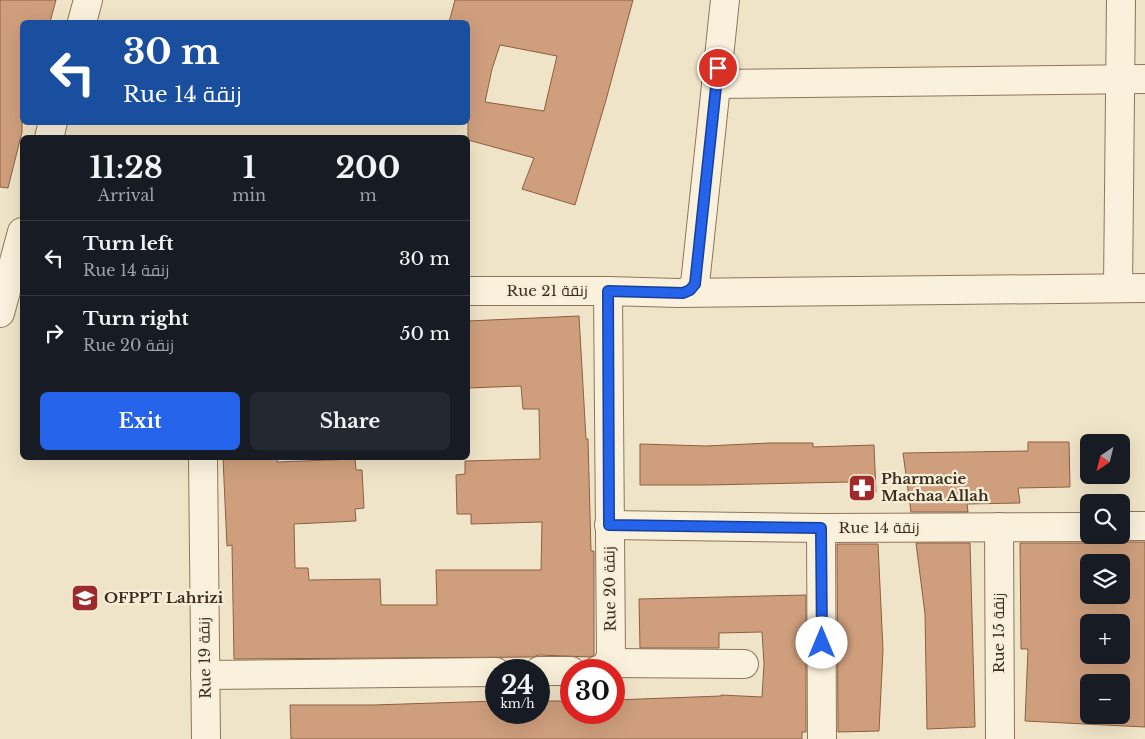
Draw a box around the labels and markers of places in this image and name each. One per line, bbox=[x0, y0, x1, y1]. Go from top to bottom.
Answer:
pin bbox=[697, 47, 739, 89]
place label: Pharmacie Machaa Allah bbox=[881, 469, 989, 505]
pharmacy icon: Pharmacie Machaa Allah bbox=[847, 473, 877, 503]
school or university icon: OFPPT Lahrizi bbox=[70, 583, 100, 613]
place label: OFPPT Lahrizi bbox=[104, 588, 224, 607]

